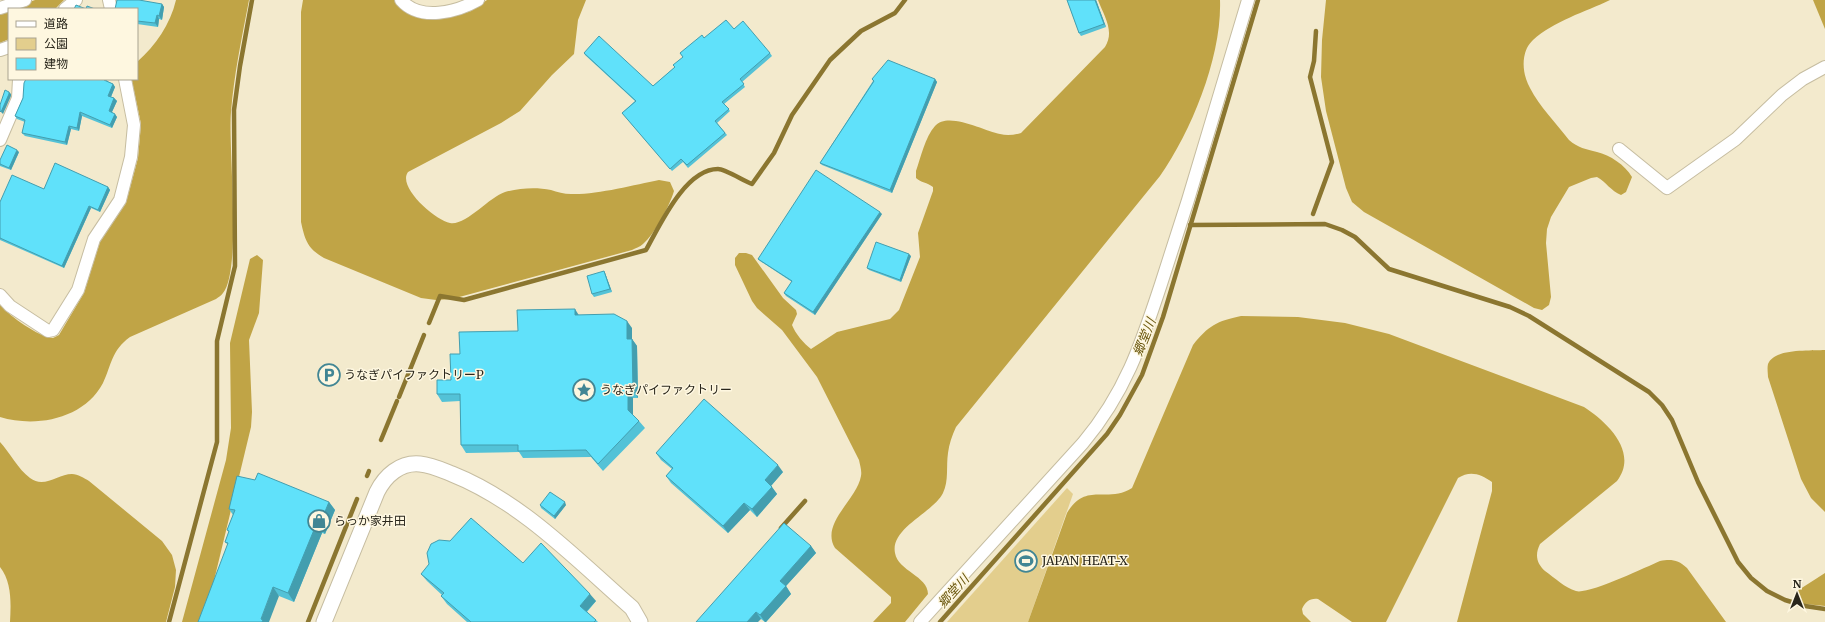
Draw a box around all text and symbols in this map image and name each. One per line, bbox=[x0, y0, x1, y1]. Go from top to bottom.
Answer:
legend bbox=[8, 8, 138, 80]
text: 道路 bbox=[44, 16, 68, 31]
text: 公園 bbox=[44, 36, 68, 51]
text: 建物 bbox=[44, 56, 68, 71]
water label: 郷堂川 bbox=[1129, 314, 1160, 358]
parking icon: うなぎパイファクトリーP bbox=[316, 362, 342, 388]
place label: うなぎパイファクトリーP bbox=[344, 367, 484, 382]
place icon: うなぎパイファクトリー bbox=[571, 377, 597, 403]
place label: うなぎパイファクトリー bbox=[600, 382, 732, 397]
shop icon: らっか家井田 bbox=[306, 508, 332, 534]
place label: らっか家井田 bbox=[334, 513, 406, 528]
sports icon: JAPAN HEAT-X bbox=[1013, 548, 1039, 574]
place label: JAPAN HEAT-X bbox=[1041, 553, 1128, 568]
water label: 郷堂川 bbox=[934, 570, 974, 612]
north arrow bbox=[1777, 574, 1817, 614]
text: N bbox=[1793, 577, 1802, 591]

